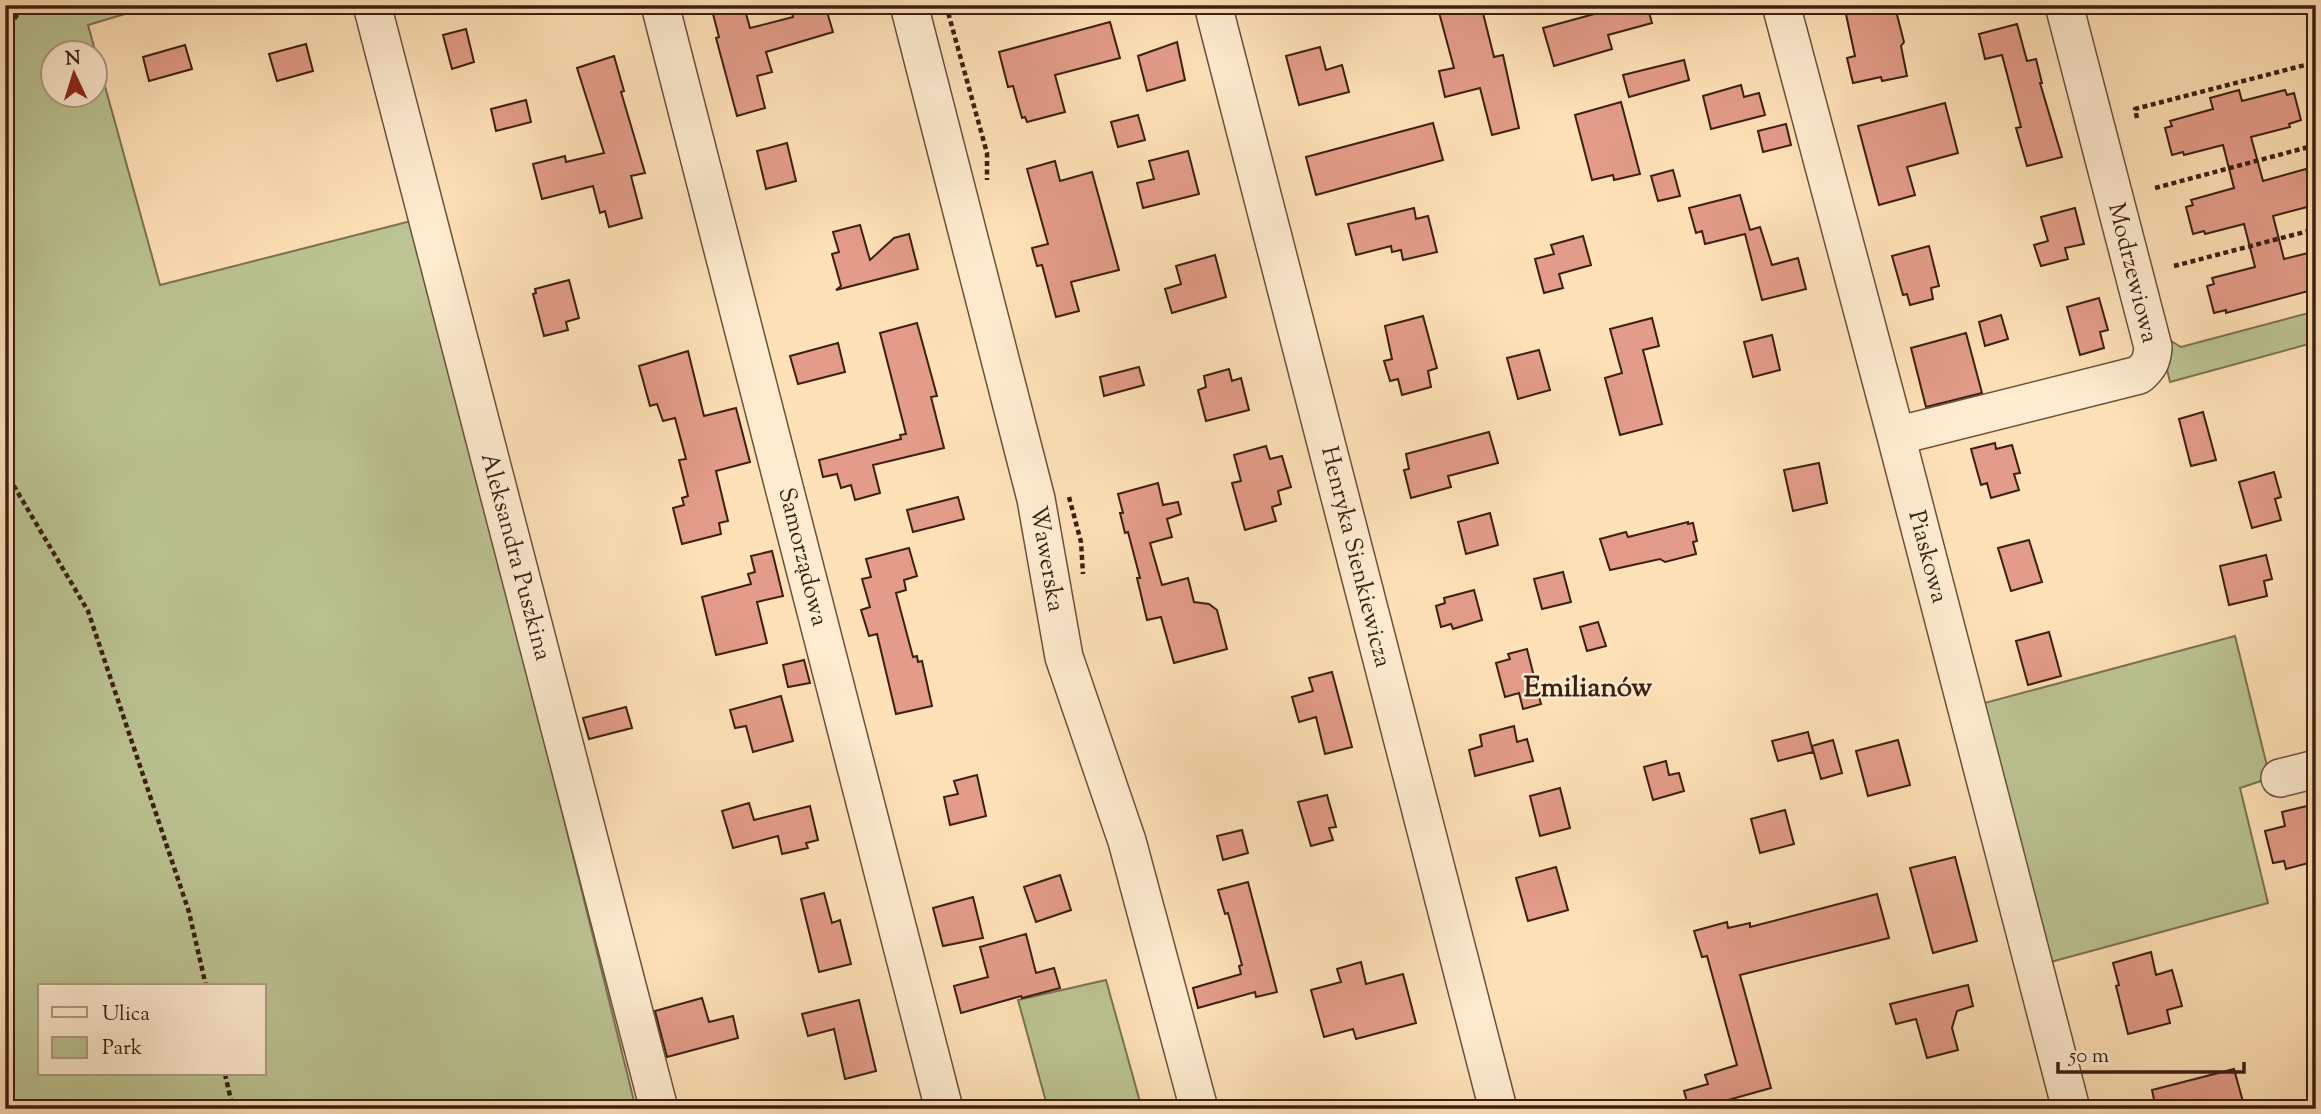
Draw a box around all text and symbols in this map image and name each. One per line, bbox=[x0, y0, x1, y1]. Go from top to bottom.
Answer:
north arrow bbox=[38, 38, 108, 108]
text: N bbox=[64, 46, 81, 74]
street label: Modrzewiowa bbox=[2098, 199, 2166, 347]
street label: Henryka Sienkiewicza bbox=[1311, 443, 1399, 671]
street label: Aleksandra Puszkina bbox=[471, 449, 559, 665]
street label: Samorządowa bbox=[768, 484, 836, 630]
street label: Wawerska bbox=[1020, 503, 1072, 615]
street label: Piaskowa bbox=[1898, 507, 1956, 607]
district label: Emilianów bbox=[1524, 669, 1652, 709]
legend bbox=[38, 984, 266, 1076]
text: Ulica bbox=[102, 1000, 150, 1030]
scale bar bbox=[2058, 1030, 2244, 1074]
text: Park bbox=[102, 1034, 143, 1064]
text: 50 m bbox=[2068, 1042, 2109, 1072]

